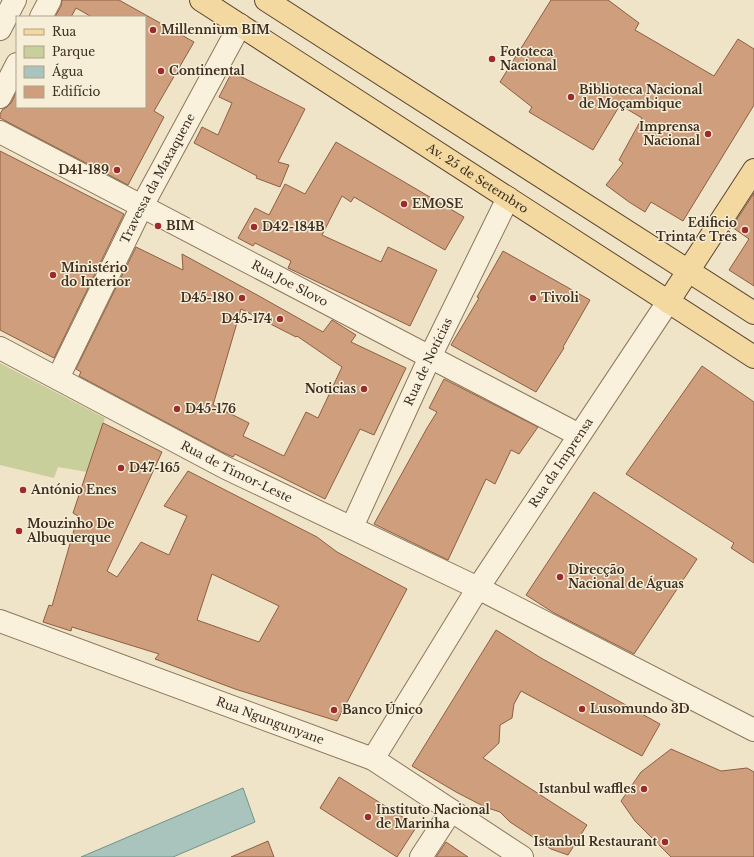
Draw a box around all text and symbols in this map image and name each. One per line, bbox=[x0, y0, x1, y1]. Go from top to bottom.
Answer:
legend bbox=[16, 16, 146, 108]
place label: Millennium BIM bbox=[161, 22, 270, 37]
text: Rua bbox=[52, 24, 76, 39]
marker: Millennium BIM bbox=[148, 25, 158, 35]
text: Parque bbox=[52, 44, 95, 59]
place label: Fototeca Nacional bbox=[500, 44, 557, 73]
marker: Fototeca Nacional bbox=[487, 54, 497, 64]
text: Água bbox=[51, 63, 83, 79]
place label: Continental bbox=[169, 63, 245, 78]
marker: Continental bbox=[156, 66, 166, 76]
place label: Biblioteca Nacional de Moçambique bbox=[579, 82, 703, 111]
text: Edifício bbox=[52, 84, 100, 99]
marker: Biblioteca Nacional de Moçambique bbox=[566, 92, 576, 102]
street label: Travessa da Maxaquene bbox=[117, 110, 198, 246]
place label: Imprensa Nacional bbox=[639, 119, 701, 148]
marker: Imprensa Nacional bbox=[703, 129, 713, 139]
street label: Av. 25 de Setembro bbox=[423, 139, 532, 216]
place label: D41-189 bbox=[58, 162, 109, 177]
marker: D41-189 bbox=[112, 165, 122, 175]
place label: EMOSE bbox=[412, 196, 463, 211]
marker: EMOSE bbox=[399, 199, 409, 209]
place label: Edificio Trinta e Três bbox=[656, 215, 737, 244]
place label: BIM bbox=[166, 218, 195, 233]
place label: D42-184B bbox=[262, 219, 325, 234]
marker: BIM bbox=[153, 221, 163, 231]
marker: D42-184B bbox=[249, 222, 259, 232]
marker: Edificio Trinta e Três bbox=[740, 225, 750, 235]
street label: Rua Joe Slovo bbox=[249, 257, 331, 309]
place label: Ministério do Interior bbox=[61, 260, 130, 289]
marker: Ministério do Interior bbox=[48, 270, 58, 280]
place label: D45-180 bbox=[180, 290, 234, 305]
place label: Tivoli bbox=[541, 290, 579, 305]
marker: D45-180 bbox=[237, 293, 247, 303]
marker: Tivoli bbox=[528, 293, 538, 303]
place label: D45-174 bbox=[221, 311, 272, 326]
marker: D45-174 bbox=[275, 314, 285, 324]
street label: Rua de Notícias bbox=[401, 315, 455, 408]
place label: Noticias bbox=[305, 381, 356, 396]
marker: Noticias bbox=[359, 384, 369, 394]
place label: D45-176 bbox=[185, 401, 236, 416]
marker: D45-176 bbox=[172, 404, 182, 414]
street label: Rua da Imprensa bbox=[526, 415, 596, 510]
street label: Rua de Timor-Leste bbox=[178, 437, 295, 506]
place label: D47-165 bbox=[129, 460, 180, 475]
marker: D47-165 bbox=[116, 463, 126, 473]
place label: António Enes bbox=[30, 482, 117, 497]
marker: António Enes bbox=[18, 485, 28, 495]
place label: Mouzinho De Albuquerque bbox=[26, 516, 115, 545]
marker: Mouzinho De Albuquerque bbox=[14, 526, 24, 536]
place label: Direcção Nacional de Águas bbox=[568, 562, 684, 591]
marker: Direcção Nacional de Águas bbox=[555, 572, 565, 582]
street label: Rua Ngungunyane bbox=[214, 694, 327, 747]
place label: Banco Único bbox=[342, 701, 423, 717]
place label: Lusomundo 3D bbox=[590, 701, 690, 716]
marker: Lusomundo 3D bbox=[577, 704, 587, 714]
marker: Banco Único bbox=[329, 705, 339, 715]
place label: Istanbul waffles bbox=[539, 781, 636, 796]
marker: Istanbul waffles bbox=[639, 784, 649, 794]
place label: Instituto Nacional de Marinha bbox=[376, 802, 491, 831]
marker: Instituto Nacional de Marinha bbox=[363, 812, 373, 822]
place label: Istanbul Restaurant bbox=[534, 834, 657, 849]
marker: Istanbul Restaurant bbox=[660, 837, 670, 847]

